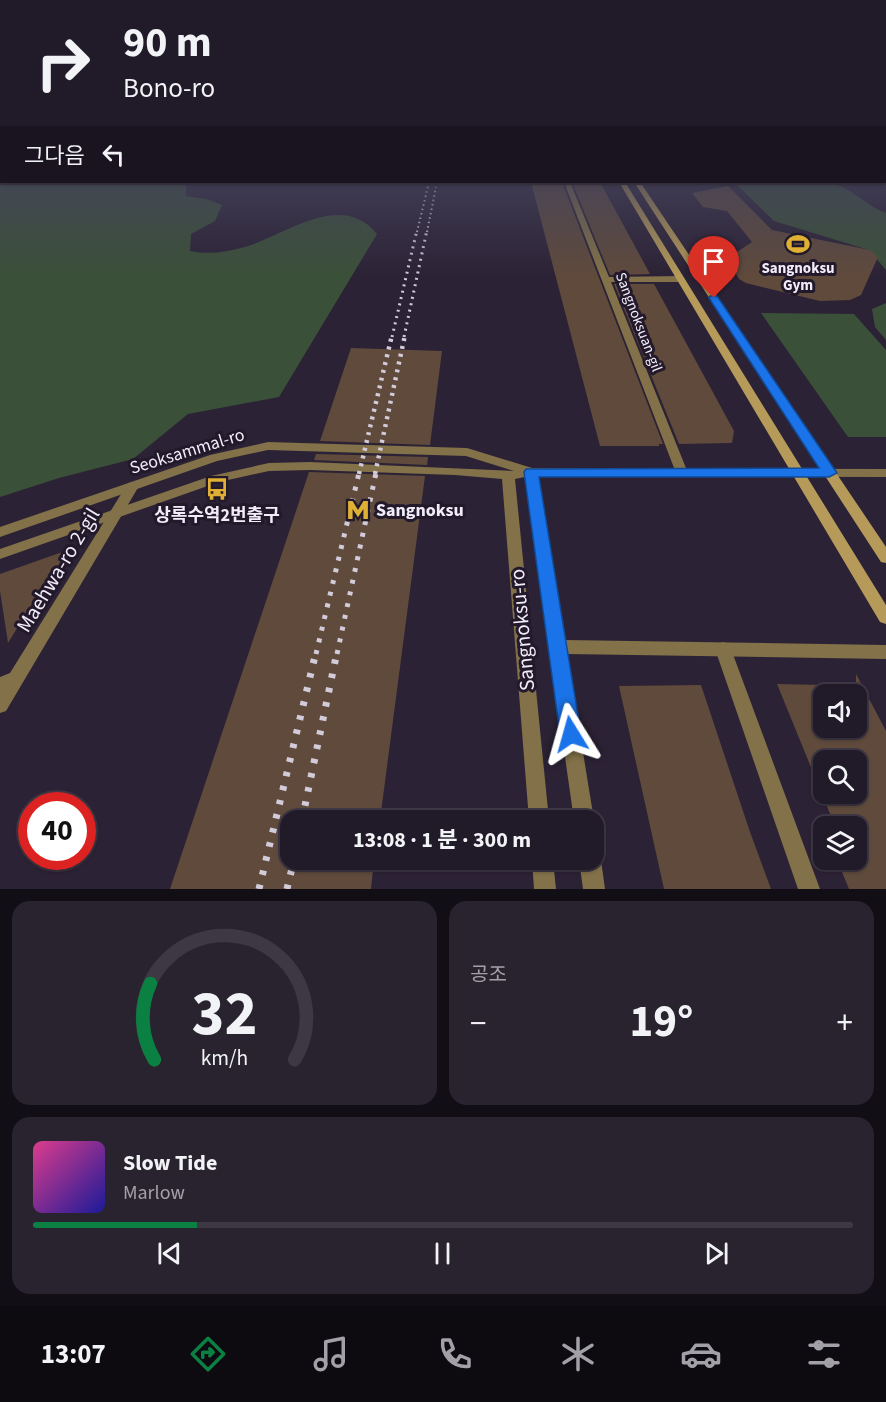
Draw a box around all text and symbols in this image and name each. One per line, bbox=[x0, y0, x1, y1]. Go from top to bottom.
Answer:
text: 90 m bbox=[123, 13, 212, 73]
icon: right bbox=[24, 24, 102, 102]
text: Bono-ro bbox=[123, 69, 215, 108]
icon: left bbox=[97, 138, 130, 171]
text: 그다음 bbox=[24, 140, 85, 172]
sports icon: Sangnoksu Gym bbox=[785, 231, 811, 257]
pin bbox=[688, 236, 739, 298]
icon: arrive bbox=[697, 245, 730, 278]
place label: Sangnoksu Gym bbox=[761, 258, 835, 296]
street label: Sangnoksuan-gil bbox=[610, 269, 667, 375]
street label: Seoksammal-ro bbox=[127, 422, 248, 481]
bus stop icon: 상록수역2번출구 bbox=[204, 476, 230, 502]
metro station icon: Sangnoksu bbox=[345, 497, 371, 523]
place label: Sangnoksu bbox=[376, 498, 464, 523]
street label: Maehwa-ro 2-gil bbox=[9, 502, 107, 638]
place label: 상록수역2번출구 bbox=[154, 503, 280, 528]
street label: Sangnoksu-ro bbox=[502, 568, 542, 692]
map controls bbox=[813, 684, 867, 870]
button: sound bbox=[813, 684, 867, 738]
position arrow bbox=[539, 702, 603, 766]
button: search bbox=[813, 750, 867, 804]
speed limit sign: 40 bbox=[18, 792, 96, 870]
button: layers bbox=[813, 816, 867, 870]
text: 13:08 · 1 분 · 300 m bbox=[353, 824, 531, 856]
text: 공조 bbox=[470, 961, 507, 989]
text: 32 bbox=[192, 970, 257, 1059]
text: 19° bbox=[630, 990, 693, 1054]
text: − bbox=[470, 1000, 486, 1047]
text: + bbox=[837, 1000, 853, 1047]
text: km/h bbox=[201, 1043, 248, 1074]
text: Slow Tide bbox=[123, 1147, 217, 1179]
text: Marlow bbox=[123, 1179, 185, 1207]
icon: previous bbox=[153, 1237, 186, 1270]
icon: pause bbox=[426, 1237, 459, 1270]
icon: next bbox=[700, 1237, 733, 1270]
icon: directions bbox=[187, 1333, 229, 1375]
icon: music bbox=[310, 1333, 352, 1375]
icon: phone bbox=[434, 1333, 476, 1375]
icon: climate bbox=[557, 1333, 599, 1375]
icon: car bbox=[680, 1333, 722, 1375]
icon: filters bbox=[803, 1333, 845, 1375]
text: 13:07 bbox=[41, 1335, 106, 1374]

